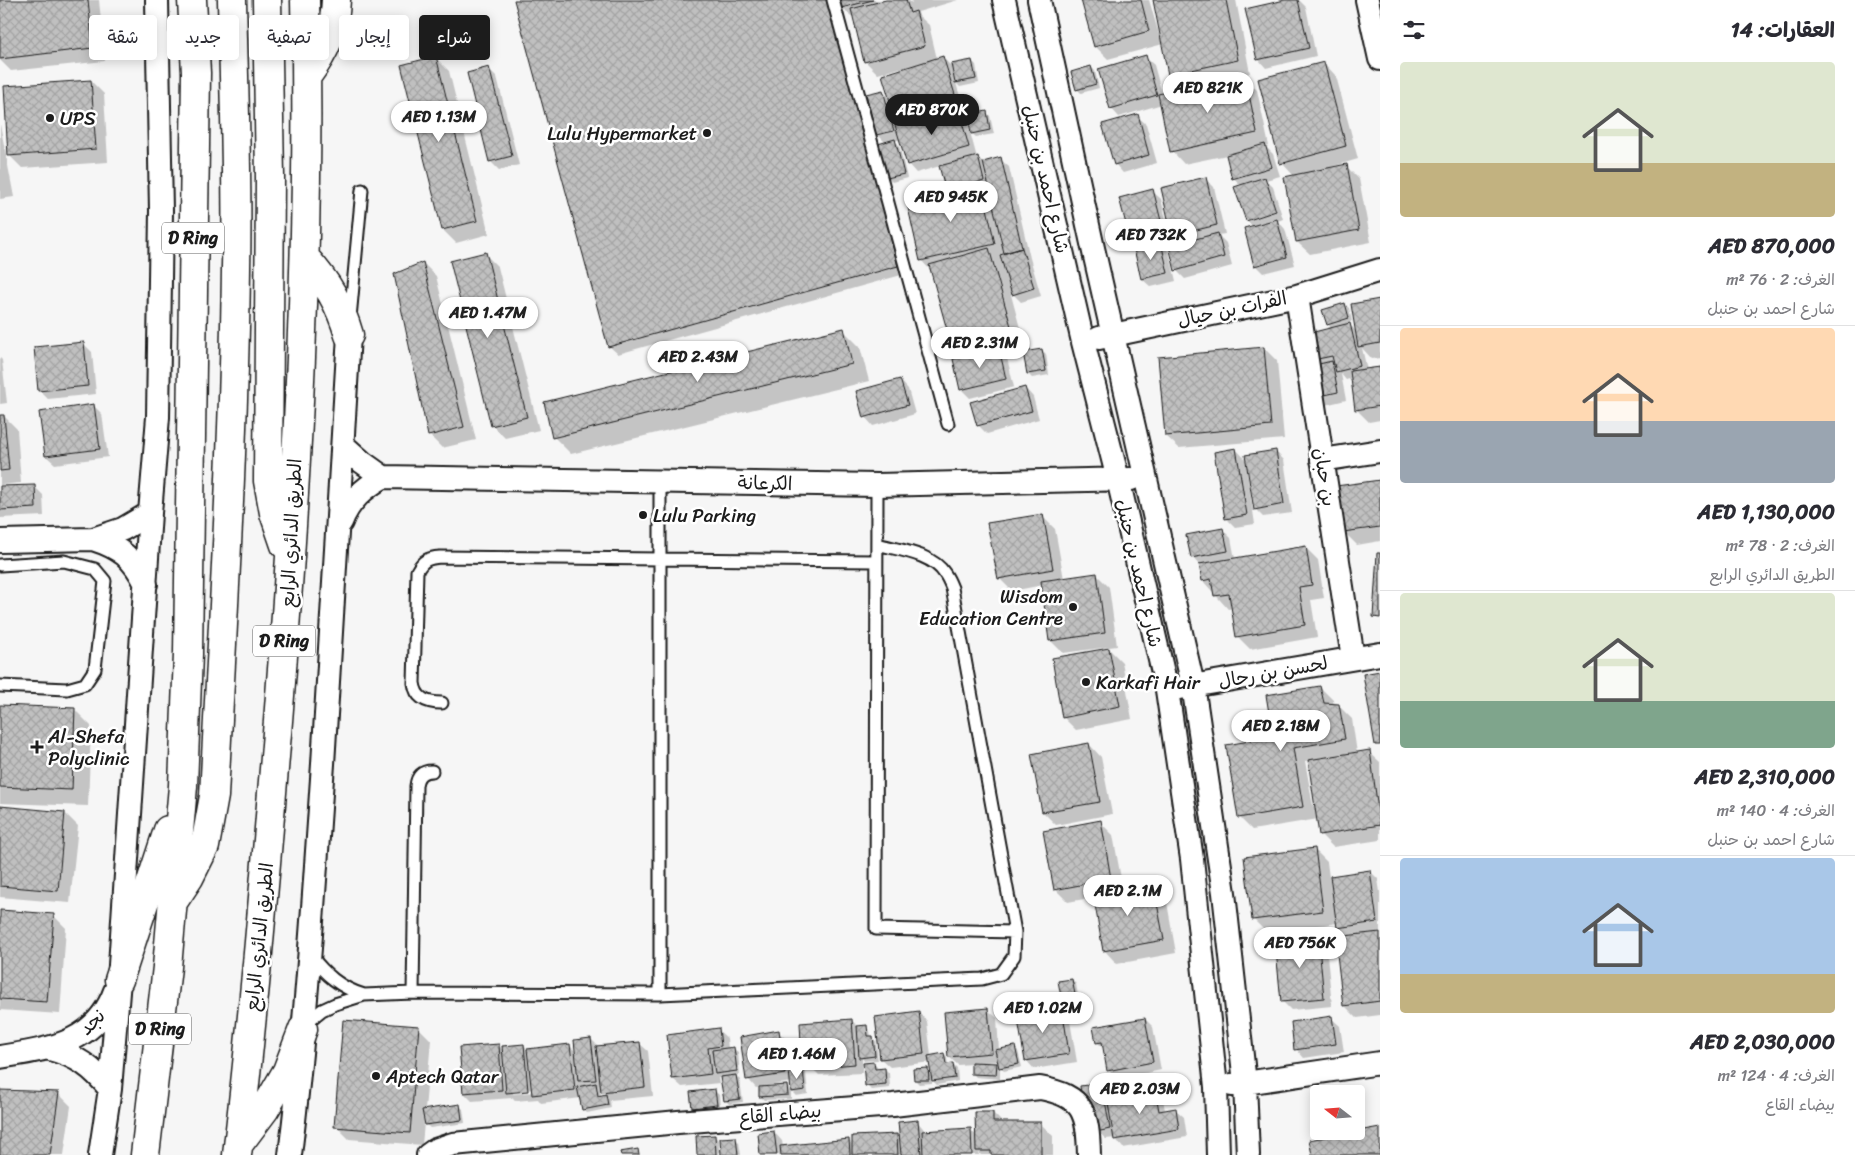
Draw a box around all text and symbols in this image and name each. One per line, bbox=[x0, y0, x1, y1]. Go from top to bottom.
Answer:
text: العقارات: 14 bbox=[1731, 11, 1835, 49]
chip: شقة bbox=[89, 15, 157, 60]
chip: جديد bbox=[167, 15, 239, 60]
chip: تصفية bbox=[249, 15, 329, 60]
chip: إيجار bbox=[339, 15, 409, 60]
chip: شراء bbox=[419, 15, 490, 60]
icon: filters bbox=[1400, 16, 1428, 44]
pin: AED 821K bbox=[1156, 72, 1260, 114]
text: AED 821K bbox=[1174, 73, 1242, 102]
pin: AED 870K bbox=[880, 94, 984, 136]
text: AED 870K bbox=[896, 95, 968, 124]
icon: home bbox=[1573, 95, 1663, 185]
pin: AED 1.13M bbox=[382, 100, 496, 143]
street label: شارع احمد بن حنبل bbox=[1013, 101, 1079, 257]
place label: UPS bbox=[60, 102, 96, 135]
text: AED 1.13M bbox=[402, 102, 476, 131]
marker: UPS bbox=[44, 112, 56, 124]
place label: Lulu Hypermarket bbox=[547, 117, 697, 150]
marker: Lulu Hypermarket bbox=[701, 127, 713, 139]
pin: AED 945K bbox=[899, 180, 1003, 223]
text: AED 945K bbox=[915, 182, 987, 211]
pin: AED 732K bbox=[1099, 218, 1203, 261]
text: AED 732K bbox=[1116, 220, 1186, 249]
road number: D Ring bbox=[162, 222, 224, 254]
text: AED 870,000 bbox=[1708, 227, 1835, 265]
text: الغرف: 2 · 76 m² bbox=[1726, 265, 1835, 294]
street label: الفرات بن حيال bbox=[1174, 281, 1290, 337]
text: شارع احمد بن حنبل bbox=[1707, 294, 1835, 323]
pin: AED 1.47M bbox=[431, 296, 545, 339]
text: AED 1.47M bbox=[449, 298, 527, 327]
pin: AED 2.31M bbox=[923, 326, 1037, 369]
text: AED 2.31M bbox=[942, 328, 1018, 357]
pin: AED 2.43M bbox=[641, 340, 755, 383]
text: AED 2.43M bbox=[658, 342, 738, 371]
icon: home bbox=[1573, 360, 1663, 450]
street label: بن حبان bbox=[1304, 445, 1346, 509]
street label: الطريق الدائري الرابع bbox=[271, 458, 311, 608]
street label: الكرعانة bbox=[737, 466, 793, 500]
text: AED 1,130,000 bbox=[1698, 493, 1835, 531]
street label: شارع احمد بن حنبل bbox=[1106, 495, 1172, 651]
place label: Lulu Parking bbox=[653, 499, 757, 532]
marker: Lulu Parking bbox=[637, 509, 649, 521]
text: الغرف: 2 · 78 m² bbox=[1726, 531, 1835, 560]
text: الطريق الدائري الرابع bbox=[1709, 560, 1835, 589]
place label: Wisdom Education Centre bbox=[919, 580, 1063, 635]
marker: Wisdom Education Centre bbox=[1067, 601, 1079, 613]
icon: home bbox=[1573, 625, 1663, 715]
road number: D Ring bbox=[253, 626, 315, 656]
street label: لحسن بن رحال bbox=[1216, 646, 1330, 698]
place label: Karkafi Hair bbox=[1096, 666, 1201, 699]
marker: Karkafi Hair bbox=[1080, 676, 1092, 688]
pin: AED 2.18M bbox=[1224, 710, 1338, 752]
text: AED 2.18M bbox=[1242, 711, 1320, 740]
place label: Al-Shefa Polyclinic bbox=[47, 720, 130, 775]
marker: Al-Shefa Polyclinic bbox=[30, 740, 44, 754]
text: AED 2,310,000 bbox=[1695, 758, 1835, 796]
text: الغرف: 4 · 140 m² bbox=[1717, 796, 1835, 825]
text: شارع احمد بن حنبل bbox=[1707, 825, 1835, 854]
street label: الطريق الدائري الرابع bbox=[235, 861, 283, 1013]
pin: AED 2.1M bbox=[1076, 874, 1180, 917]
text: AED 2.1M bbox=[1094, 876, 1162, 905]
icon: home bbox=[1573, 890, 1663, 980]
pin: AED 756K bbox=[1248, 926, 1352, 969]
text: AED 756K bbox=[1265, 928, 1335, 957]
pin: AED 1.02M bbox=[986, 992, 1100, 1034]
text: AED 1.02M bbox=[1004, 993, 1082, 1022]
street label: نجد bbox=[71, 1001, 113, 1043]
road number: D Ring bbox=[129, 1014, 191, 1044]
text: AED 2,030,000 bbox=[1690, 1023, 1835, 1061]
pin: AED 1.46M bbox=[740, 1038, 854, 1080]
text: AED 1.46M bbox=[758, 1039, 836, 1068]
place label: Aptech Qatar bbox=[385, 1060, 500, 1093]
text: الغرف: 4 · 124 m² bbox=[1718, 1061, 1835, 1090]
marker: Aptech Qatar bbox=[370, 1070, 382, 1082]
pin: AED 2.03M bbox=[1083, 1072, 1197, 1115]
text: AED 2.03M bbox=[1100, 1074, 1180, 1103]
north arrow bbox=[1310, 1085, 1365, 1140]
map controls bbox=[1310, 1085, 1365, 1140]
text: بيضاء القاع bbox=[1765, 1090, 1835, 1119]
street label: بيضاء القاع bbox=[737, 1094, 823, 1134]

